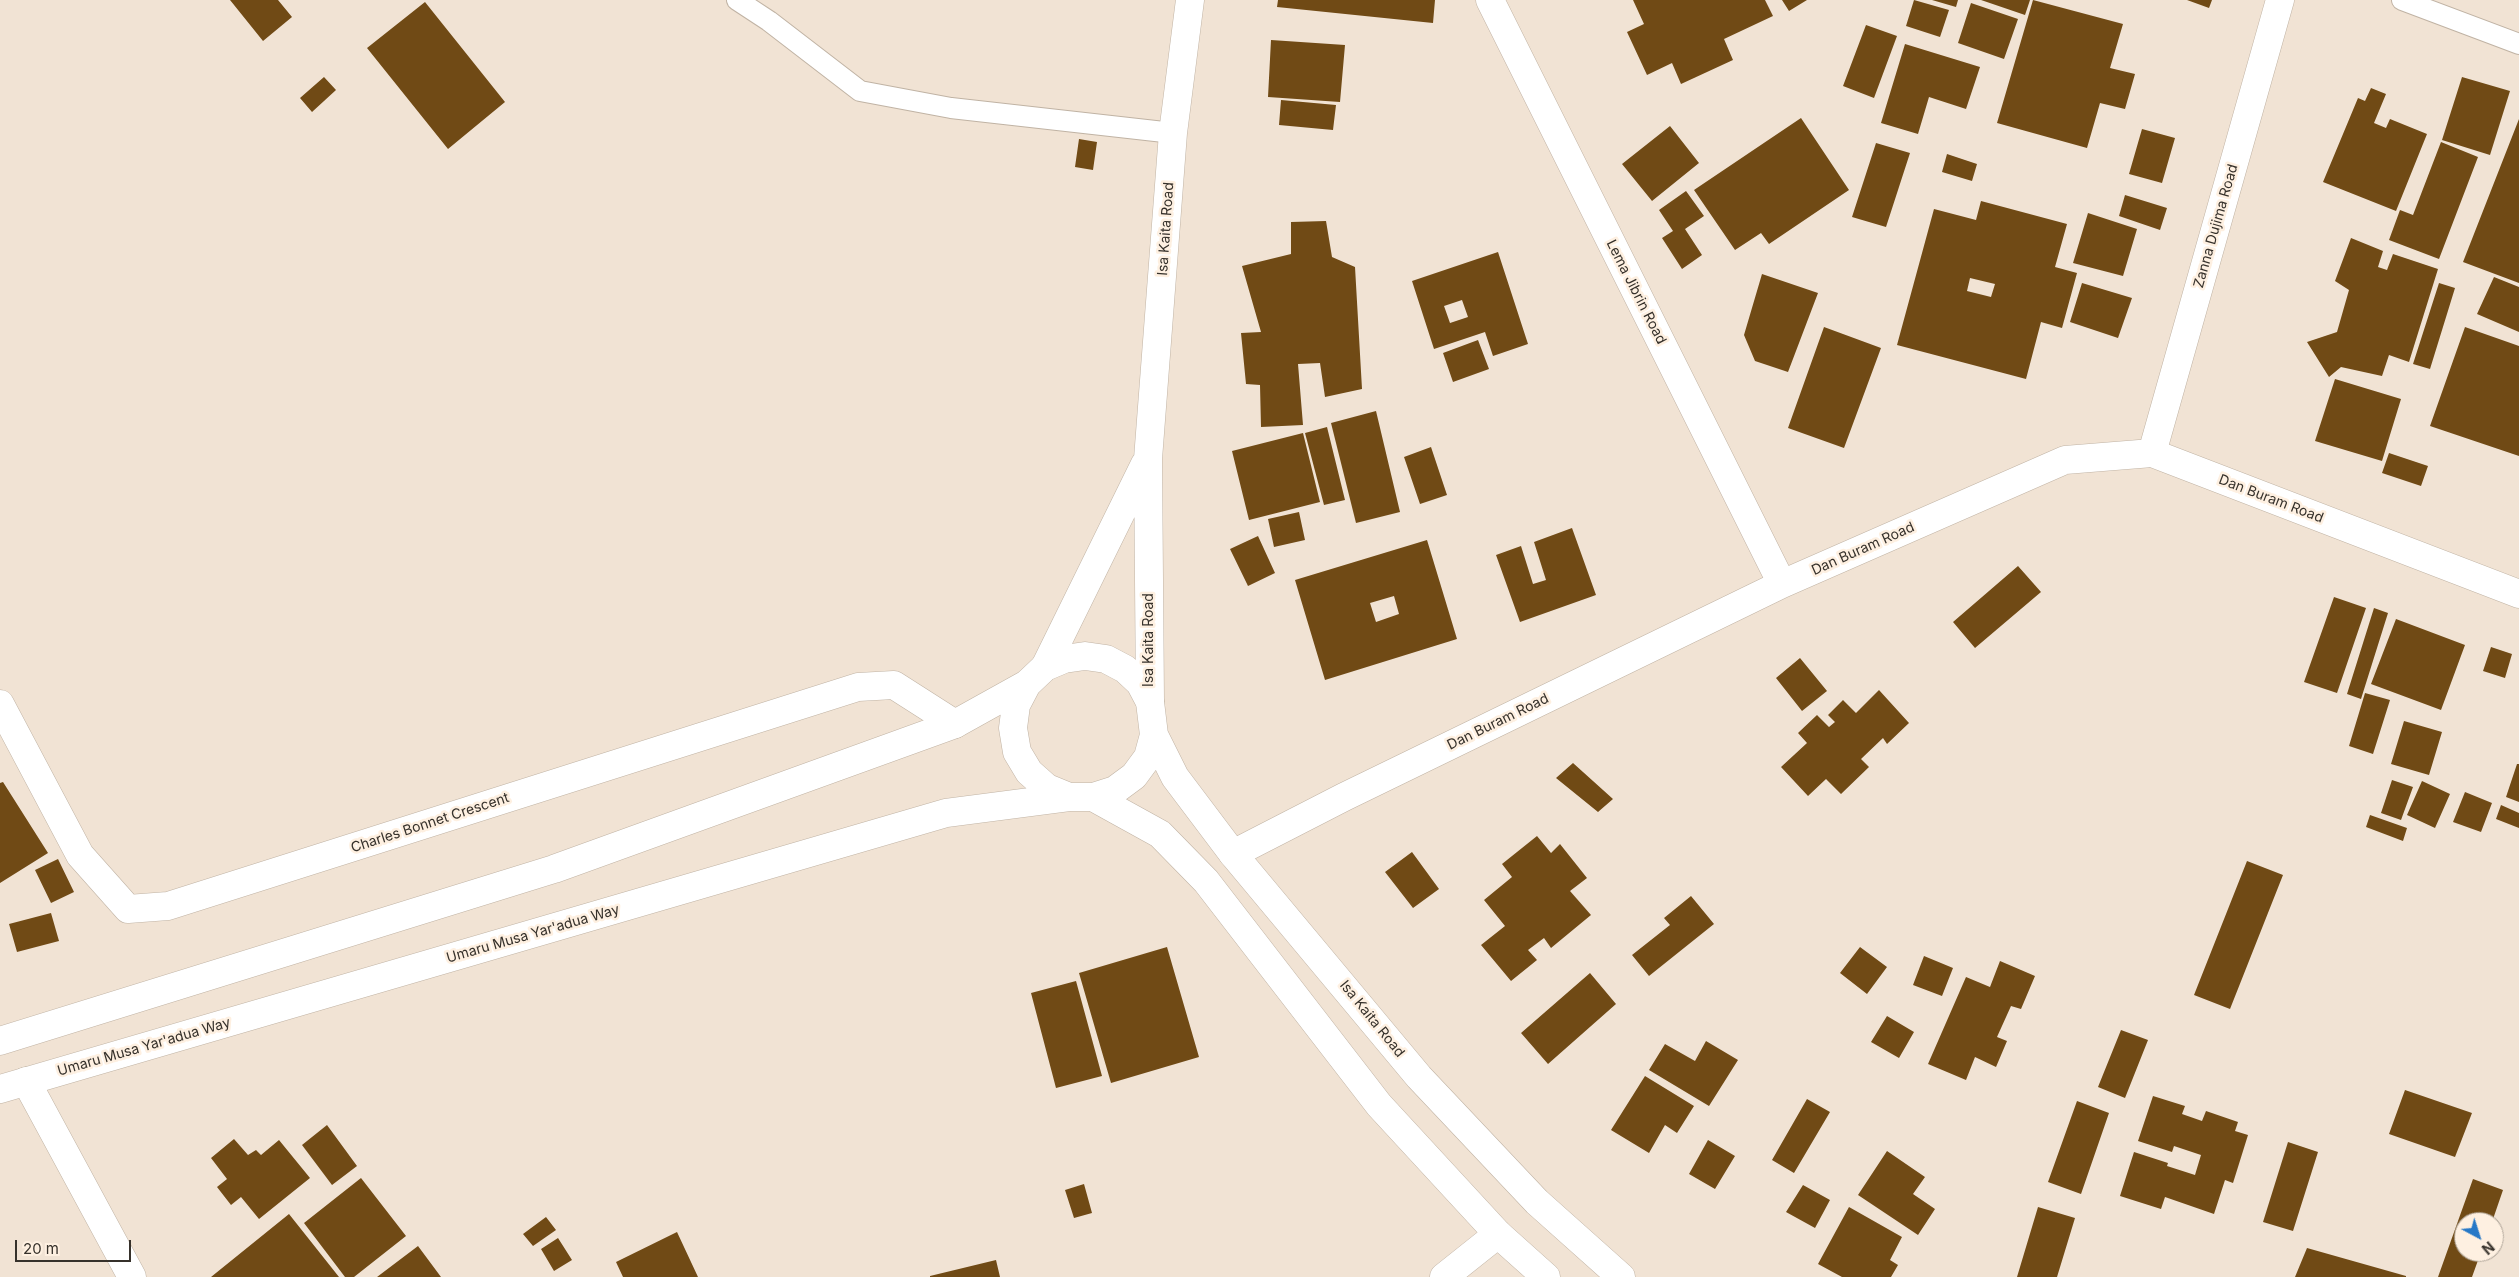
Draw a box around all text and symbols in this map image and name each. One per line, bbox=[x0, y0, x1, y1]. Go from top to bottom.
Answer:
street label: Zanna Dujima Road bbox=[2190, 162, 2242, 290]
street label: Isa Kaita Road bbox=[1154, 182, 1178, 276]
street label: Lema Jibrin Road bbox=[1602, 237, 1670, 347]
street label: Dan Buram Road bbox=[2216, 471, 2326, 527]
street label: Dan Buram Road bbox=[1809, 519, 1917, 579]
street label: Isa Kaita Road bbox=[1141, 593, 1157, 687]
street label: Dan Buram Road bbox=[1445, 690, 1551, 754]
street label: Charles Bonnet Crescent bbox=[349, 789, 511, 857]
street label: Umaru Musa Yar'adua Way bbox=[445, 901, 621, 967]
street label: Isa Kaita Road bbox=[1336, 977, 1408, 1061]
street label: Umaru Musa Yar'adua Way bbox=[56, 1014, 232, 1080]
north arrow bbox=[2454, 1212, 2504, 1262]
scale bar bbox=[18, 1230, 134, 1262]
text: N bbox=[2479, 1238, 2498, 1258]
text: 20 m bbox=[23, 1239, 59, 1258]

